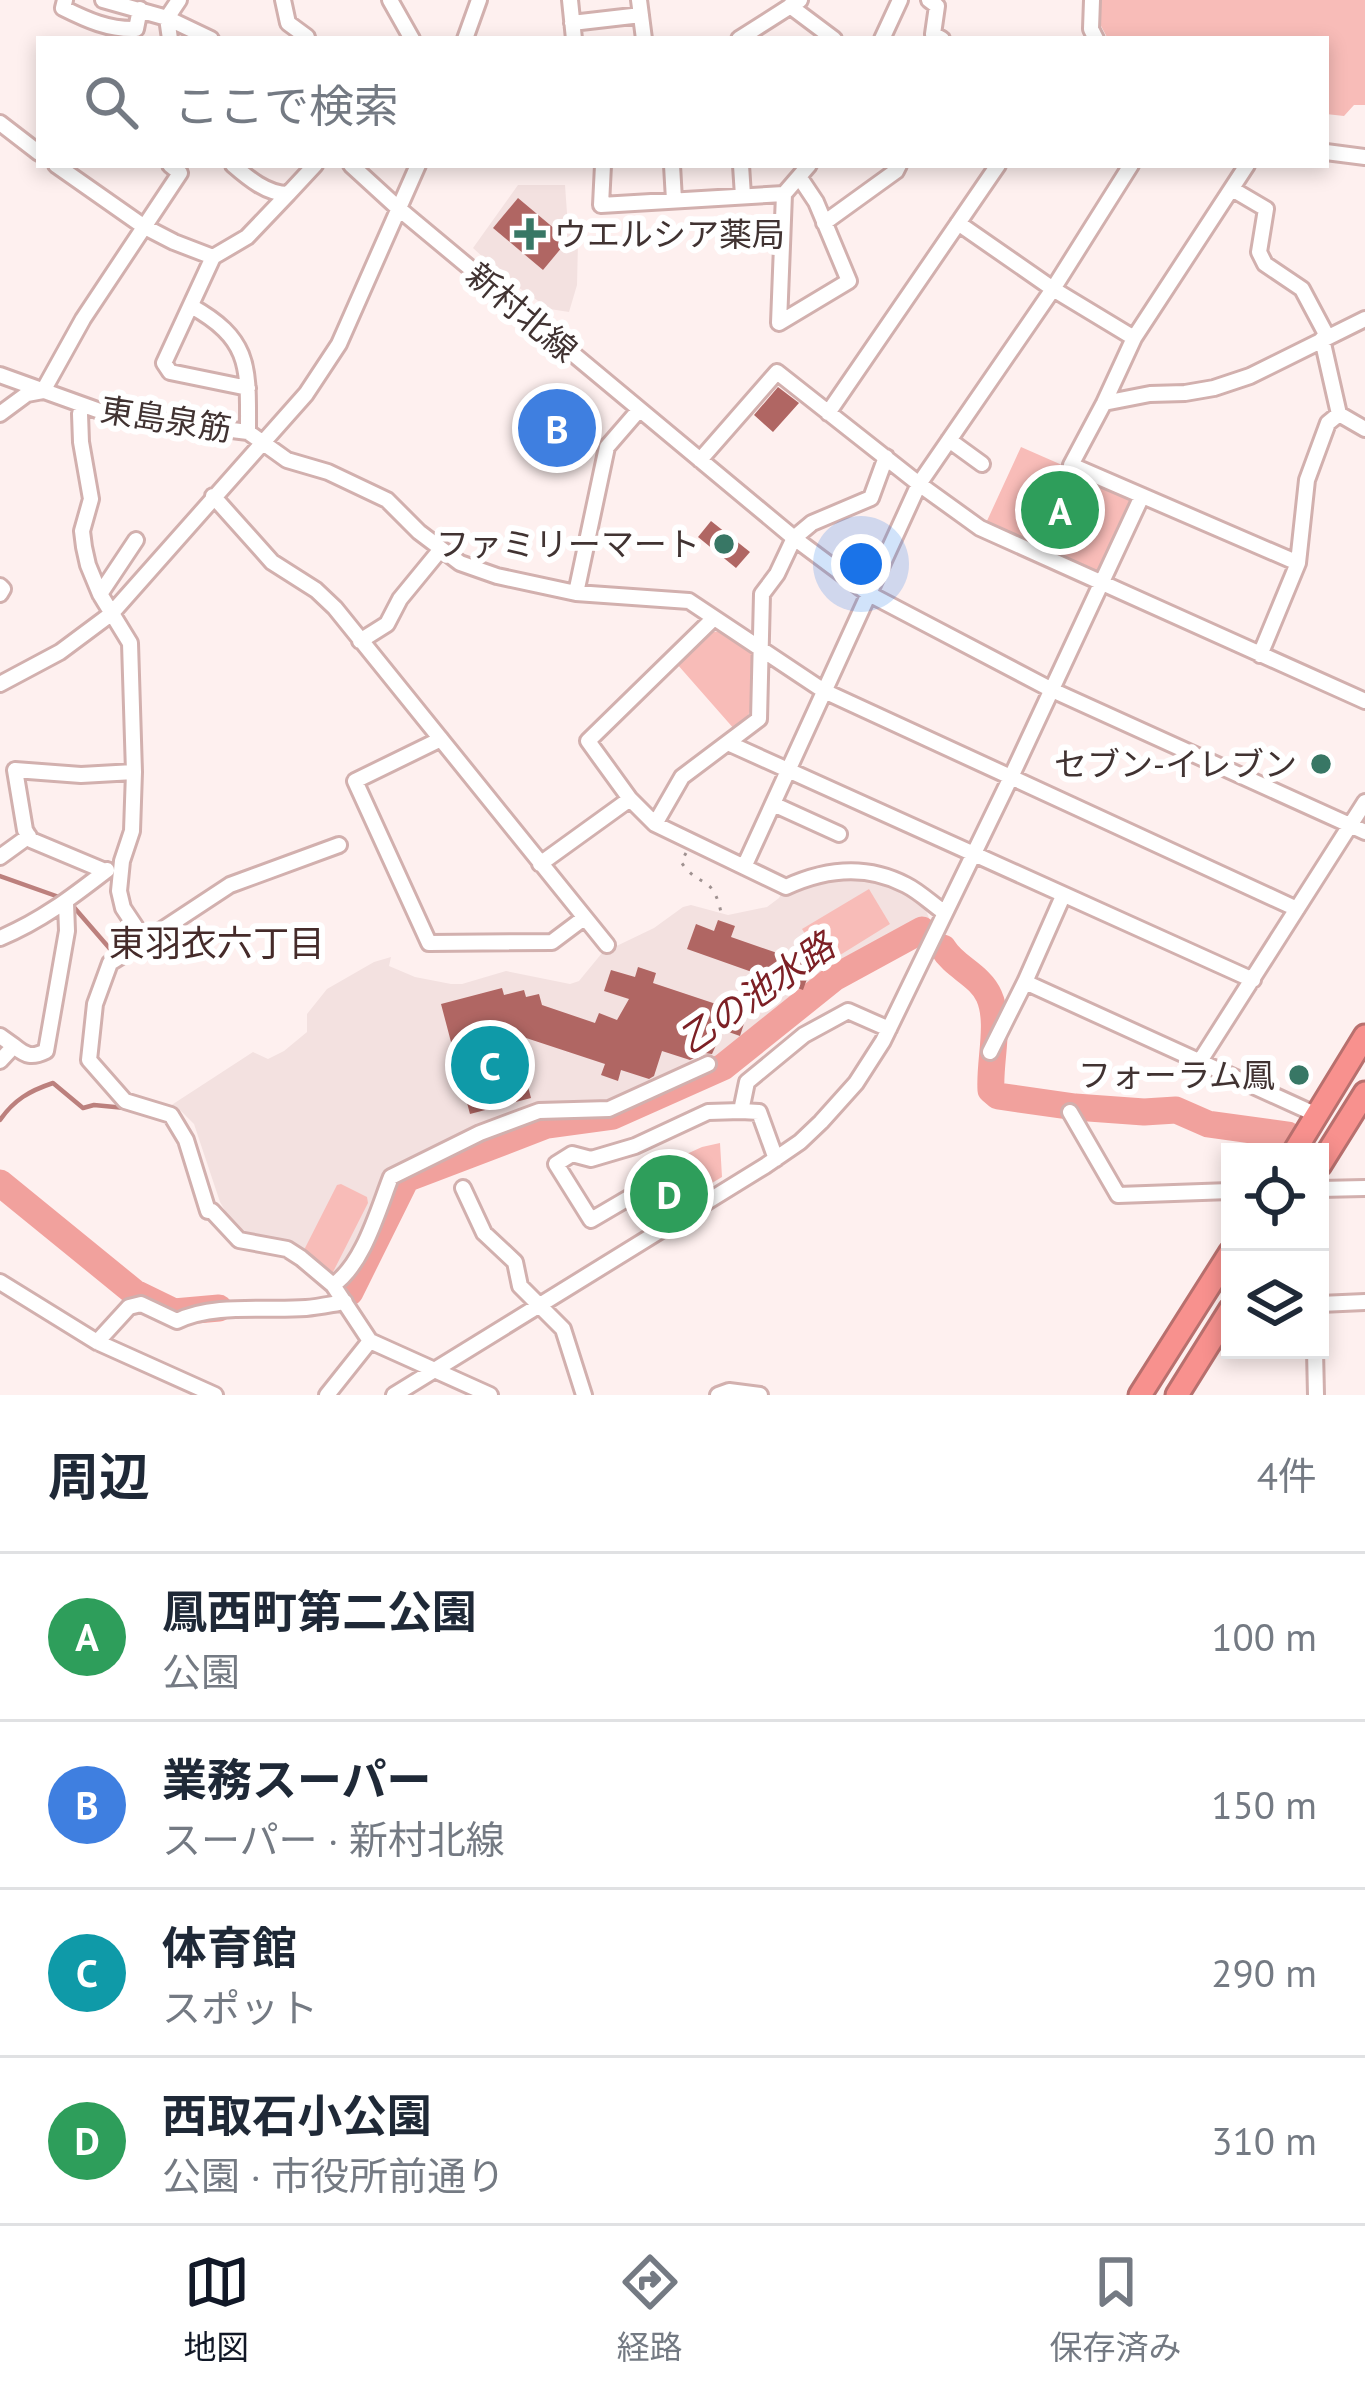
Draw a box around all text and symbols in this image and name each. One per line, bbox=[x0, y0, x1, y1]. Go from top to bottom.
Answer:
search box bbox=[36, 36, 1329, 168]
icon: search bbox=[78, 69, 144, 135]
text: ここで検索 bbox=[174, 76, 399, 134]
place label: ウエルシア薬局 bbox=[554, 212, 785, 255]
marker: ウエルシア薬局 bbox=[517, 221, 543, 247]
street label: 新村北線 bbox=[458, 253, 587, 371]
pin: B bbox=[518, 383, 596, 473]
street label: 東島泉筋 bbox=[98, 387, 235, 450]
pin: A bbox=[1021, 465, 1099, 555]
place label: ファミリーマート bbox=[436, 522, 700, 565]
marker: ファミリーマート bbox=[711, 531, 737, 557]
your location bbox=[831, 534, 891, 594]
place label: セブン-イレブン bbox=[1054, 742, 1297, 785]
marker: セブン-イレブン bbox=[1308, 751, 1334, 777]
district label: 東羽衣六丁目 bbox=[109, 919, 325, 966]
water label: 乙の池水路 bbox=[669, 920, 845, 1063]
pin: C bbox=[451, 1020, 529, 1110]
place label: フォーラム鳳 bbox=[1078, 1053, 1275, 1096]
marker: フォーラム鳳 bbox=[1286, 1062, 1312, 1088]
map controls bbox=[1221, 1143, 1329, 1359]
button: locate bbox=[1221, 1143, 1329, 1251]
pin: D bbox=[630, 1149, 708, 1239]
button: layers bbox=[1221, 1251, 1329, 1359]
text: 周辺 bbox=[48, 1443, 150, 1509]
text: 4件 bbox=[1257, 1450, 1317, 1501]
text: 鳳西町第二公園 bbox=[162, 1582, 477, 1640]
text: A bbox=[75, 1611, 99, 1662]
text: 100 m bbox=[1211, 1611, 1317, 1662]
text: 公園 bbox=[162, 1646, 240, 1697]
text: 業務スーパー bbox=[162, 1750, 432, 1808]
text: B bbox=[75, 1779, 99, 1830]
text: 150 m bbox=[1211, 1779, 1317, 1830]
text: スーパー · 新村北線 bbox=[162, 1814, 505, 1865]
text: 体育館 bbox=[162, 1918, 297, 1976]
text: C bbox=[76, 1947, 98, 1998]
text: 290 m bbox=[1211, 1947, 1317, 1998]
text: スポット bbox=[162, 1982, 318, 2033]
text: 西取石小公園 bbox=[162, 2086, 432, 2144]
text: D bbox=[74, 2115, 100, 2166]
text: 310 m bbox=[1211, 2115, 1317, 2166]
text: 公園 · 市役所前通り bbox=[162, 2150, 505, 2201]
tab: 地図 bbox=[184, 2249, 250, 2369]
tab: 経路 bbox=[617, 2249, 683, 2369]
tab: 保存済み bbox=[1050, 2249, 1182, 2369]

